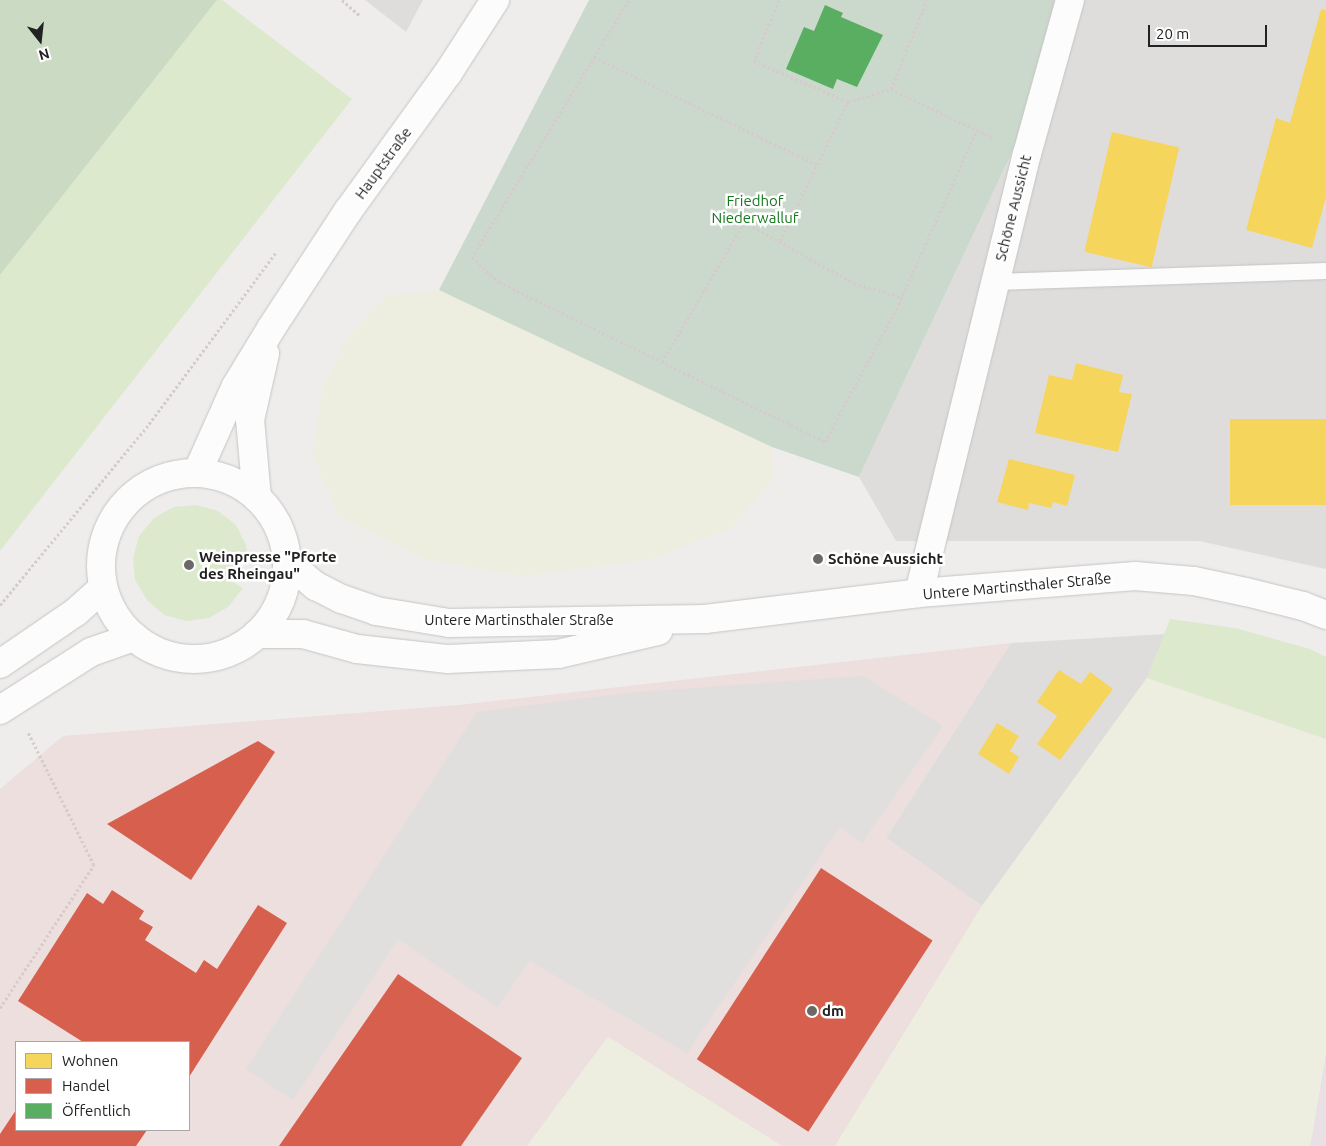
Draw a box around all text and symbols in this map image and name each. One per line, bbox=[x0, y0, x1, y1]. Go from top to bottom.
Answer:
north arrow bbox=[15, 15, 65, 65]
scale bar bbox=[1151, 15, 1270, 47]
text: 20 m bbox=[1156, 25, 1189, 42]
text: N bbox=[37, 45, 51, 64]
street label: Hauptstraße bbox=[351, 124, 415, 202]
street label: Schöne Aussicht bbox=[991, 153, 1035, 263]
park label: Friedhof Niederwalluf bbox=[711, 191, 799, 226]
place label: Weinpresse "Pforte des Rheingau" bbox=[199, 547, 337, 582]
place label: Schöne Aussicht bbox=[828, 550, 943, 568]
marker: Schöne Aussicht bbox=[812, 553, 824, 565]
marker: Weinpresse "Pforte des Rheingau" bbox=[183, 559, 195, 571]
street label: Untere Martinsthaler Straße bbox=[922, 569, 1112, 603]
street label: Untere Martinsthaler Straße bbox=[424, 611, 614, 629]
place label: dm bbox=[822, 1002, 844, 1020]
marker: dm bbox=[806, 1005, 818, 1017]
legend bbox=[15, 1041, 190, 1131]
text: Wohnen bbox=[62, 1052, 118, 1069]
text: Handel bbox=[62, 1077, 110, 1094]
text: Öffentlich bbox=[62, 1102, 131, 1119]

